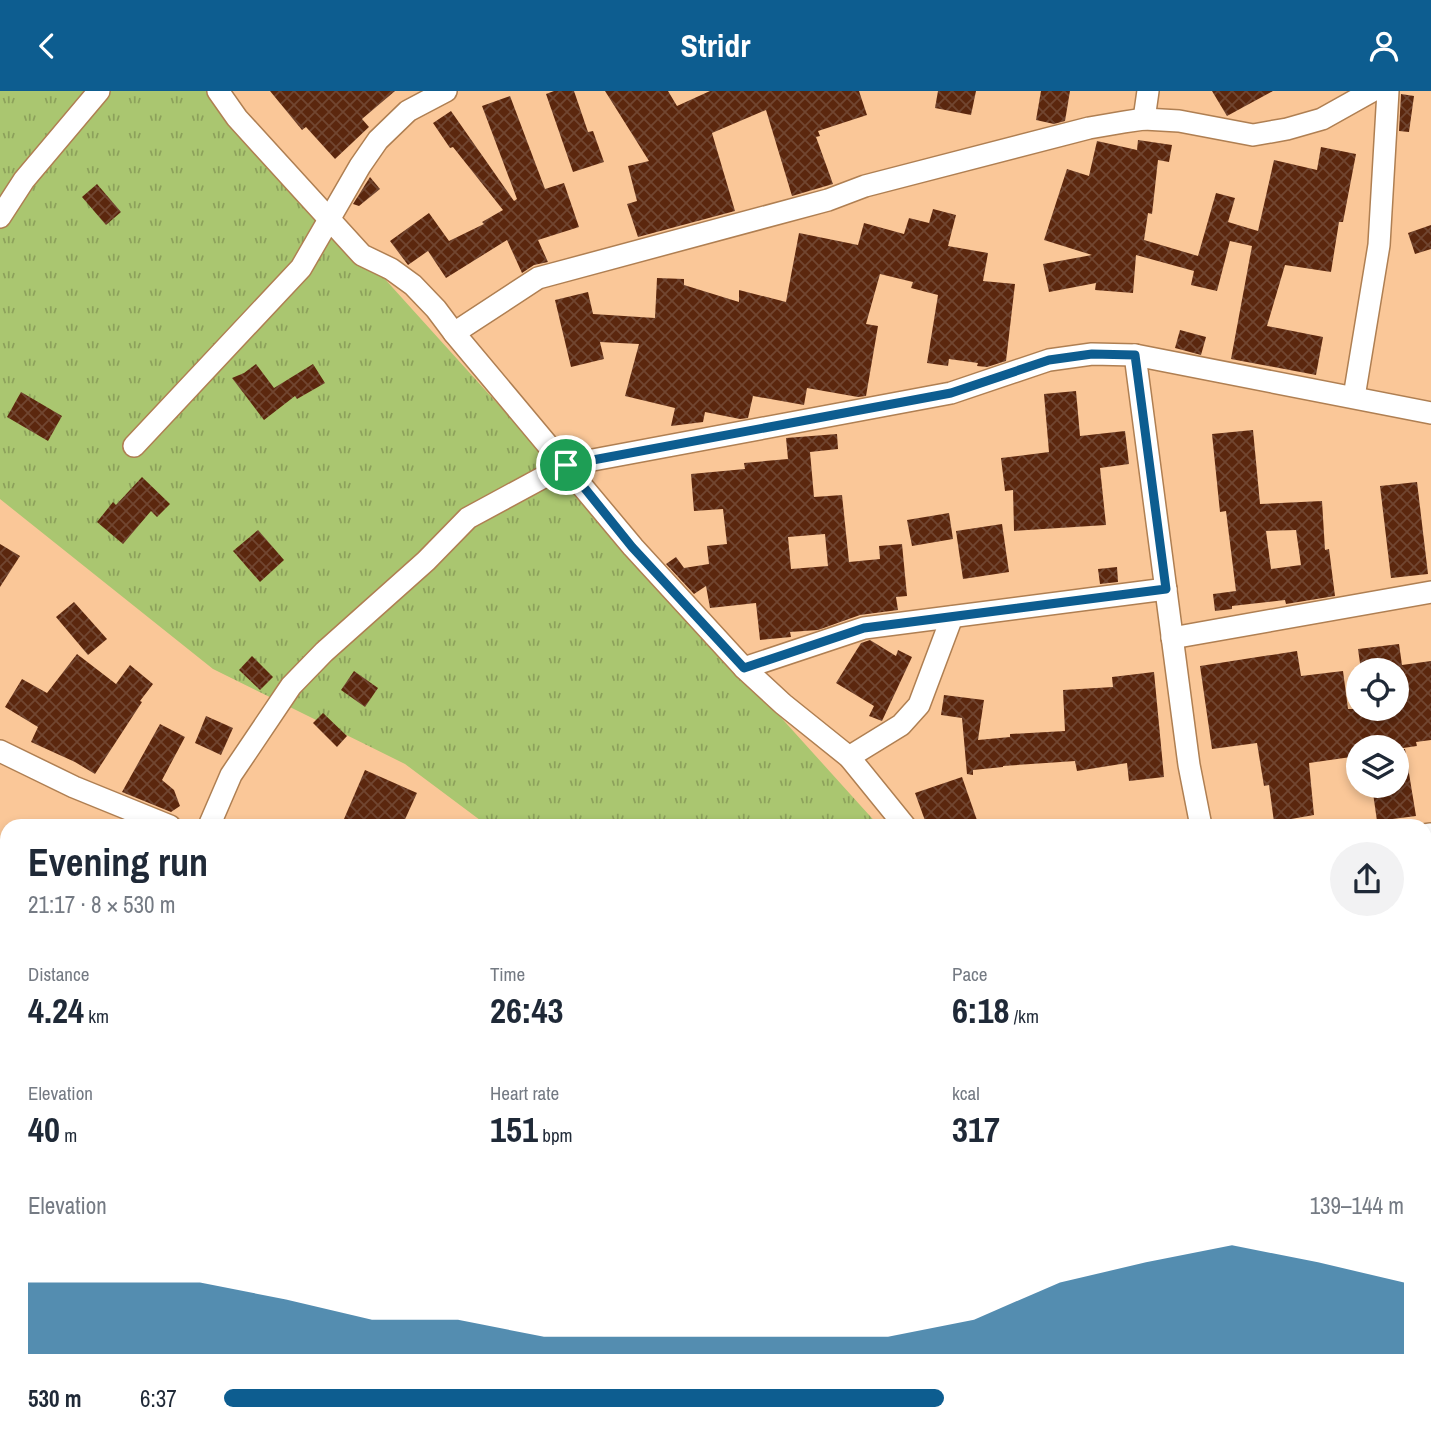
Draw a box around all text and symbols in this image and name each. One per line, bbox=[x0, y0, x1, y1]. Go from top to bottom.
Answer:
text: Stridr bbox=[681, 24, 750, 67]
icon: back bbox=[28, 27, 66, 65]
icon: person bbox=[1365, 27, 1403, 65]
pin bbox=[536, 435, 596, 495]
icon: arrive bbox=[547, 446, 585, 484]
map controls bbox=[1346, 658, 1409, 798]
button: locate bbox=[1346, 658, 1409, 721]
button: layers bbox=[1346, 735, 1409, 798]
text: Evening run bbox=[28, 837, 208, 888]
button: share bbox=[1330, 842, 1404, 916]
text: 21:17 · 8 × 530 m bbox=[28, 889, 175, 920]
text: Distance bbox=[28, 961, 89, 987]
text: Time bbox=[490, 961, 525, 987]
text: Pace bbox=[952, 961, 988, 987]
text: 4.24 bbox=[28, 987, 84, 1034]
text: 26:43 bbox=[490, 987, 563, 1034]
text: 6:18 bbox=[952, 987, 1009, 1034]
text: km bbox=[84, 1003, 109, 1029]
text: /km bbox=[1009, 1003, 1039, 1029]
text: Elevation bbox=[28, 1080, 93, 1106]
text: Heart rate bbox=[490, 1080, 559, 1106]
text: kcal bbox=[952, 1080, 980, 1106]
text: 40 bbox=[28, 1106, 60, 1153]
text: 151 bbox=[490, 1106, 538, 1153]
text: 317 bbox=[952, 1106, 1000, 1153]
text: m bbox=[60, 1122, 77, 1148]
text: bpm bbox=[538, 1122, 573, 1148]
text: Elevation bbox=[28, 1190, 107, 1221]
text: 139–144 m bbox=[1310, 1190, 1404, 1221]
text: 530 m bbox=[28, 1383, 81, 1414]
text: 6:37 bbox=[140, 1383, 177, 1414]

